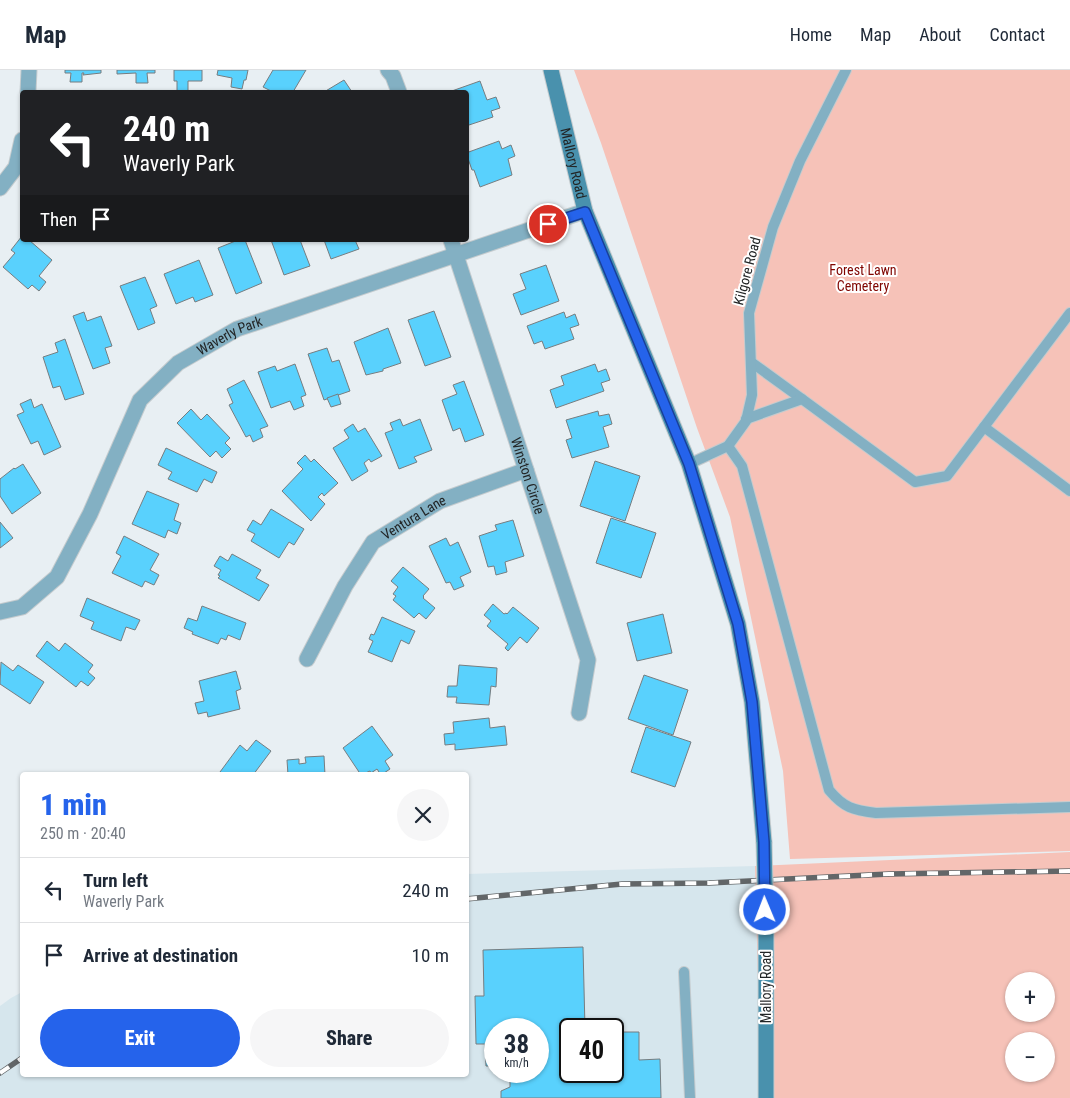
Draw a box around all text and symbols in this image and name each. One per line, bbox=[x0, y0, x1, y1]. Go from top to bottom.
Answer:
text: Map bbox=[25, 21, 66, 49]
text: Home bbox=[790, 24, 832, 45]
text: Map bbox=[860, 24, 891, 45]
text: About bbox=[919, 24, 961, 45]
text: Contact bbox=[989, 24, 1045, 45]
text: 240 m bbox=[123, 109, 210, 150]
icon: left bbox=[40, 110, 105, 175]
street label: Mallory Road bbox=[557, 126, 590, 200]
text: Waverly Park bbox=[123, 151, 235, 176]
pin bbox=[527, 203, 569, 245]
icon: arrive bbox=[87, 205, 115, 233]
text: Then bbox=[40, 208, 77, 231]
icon: arrive bbox=[534, 210, 562, 238]
street label: Kilgore Road bbox=[730, 235, 764, 307]
park label: Forest Lawn Cemetery bbox=[829, 262, 897, 294]
street label: Waverly Park bbox=[194, 313, 265, 358]
street label: Winston Circle bbox=[508, 435, 548, 517]
street label: Ventura Lane bbox=[378, 492, 448, 543]
text: 1 min bbox=[40, 787, 107, 822]
button: close bbox=[397, 789, 449, 841]
text: 250 m · 20:40 bbox=[40, 824, 126, 843]
text: Turn left bbox=[83, 869, 148, 892]
icon: left bbox=[40, 876, 68, 904]
text: 240 m bbox=[402, 879, 449, 902]
position arrow bbox=[738, 883, 790, 935]
text: Waverly Park bbox=[83, 892, 164, 911]
icon: arrive bbox=[40, 941, 68, 969]
text: Arrive at destination bbox=[83, 944, 238, 967]
text: 10 m bbox=[412, 944, 449, 967]
street label: Mallory Road bbox=[758, 951, 774, 1023]
map controls bbox=[1005, 972, 1055, 1082]
button: + bbox=[1005, 972, 1055, 1022]
button: Exit bbox=[40, 1009, 240, 1067]
button: Share bbox=[250, 1009, 449, 1067]
speed limit sign: 40 bbox=[559, 1018, 624, 1083]
text: 38 bbox=[504, 1030, 529, 1059]
button: − bbox=[1005, 1032, 1055, 1082]
text: km/h bbox=[504, 1056, 529, 1070]

